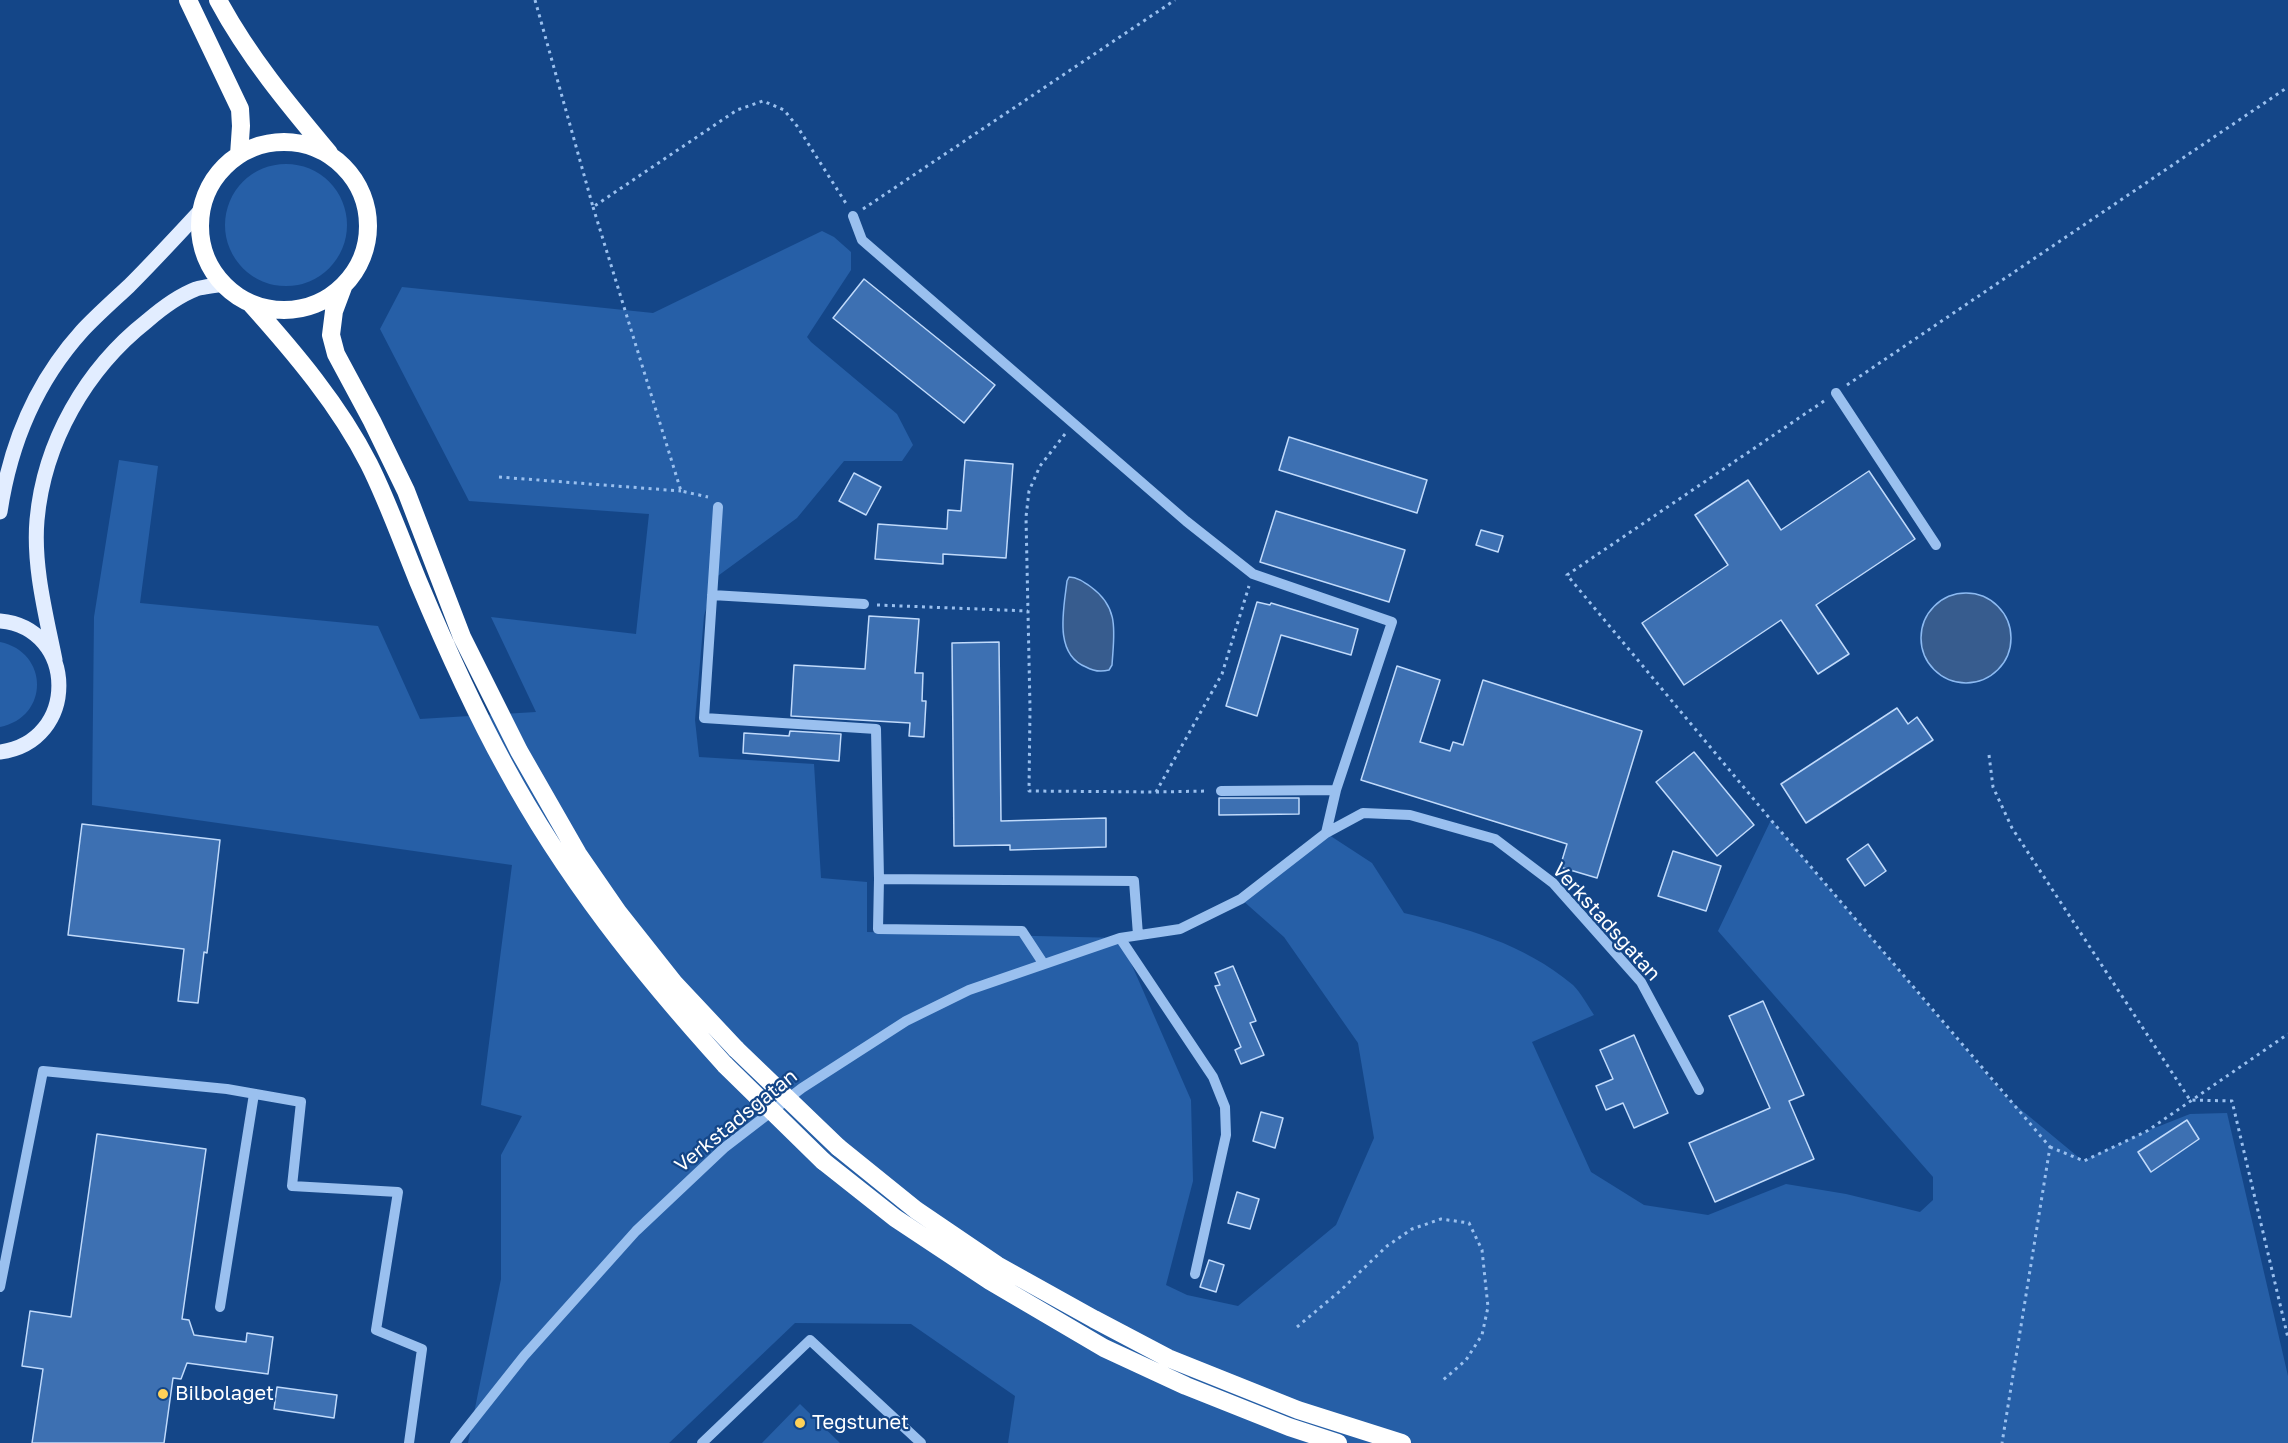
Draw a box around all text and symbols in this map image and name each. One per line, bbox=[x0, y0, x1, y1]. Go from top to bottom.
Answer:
street label: Verkstadsgatan bbox=[1547, 858, 1665, 986]
street label: Verkstadsgatan bbox=[670, 1064, 802, 1178]
place label: Bilbolaget bbox=[175, 1382, 274, 1406]
marker: Bilbolaget bbox=[156, 1387, 170, 1401]
place label: Tegstunet bbox=[812, 1411, 909, 1435]
marker: Tegstunet bbox=[793, 1416, 807, 1430]

